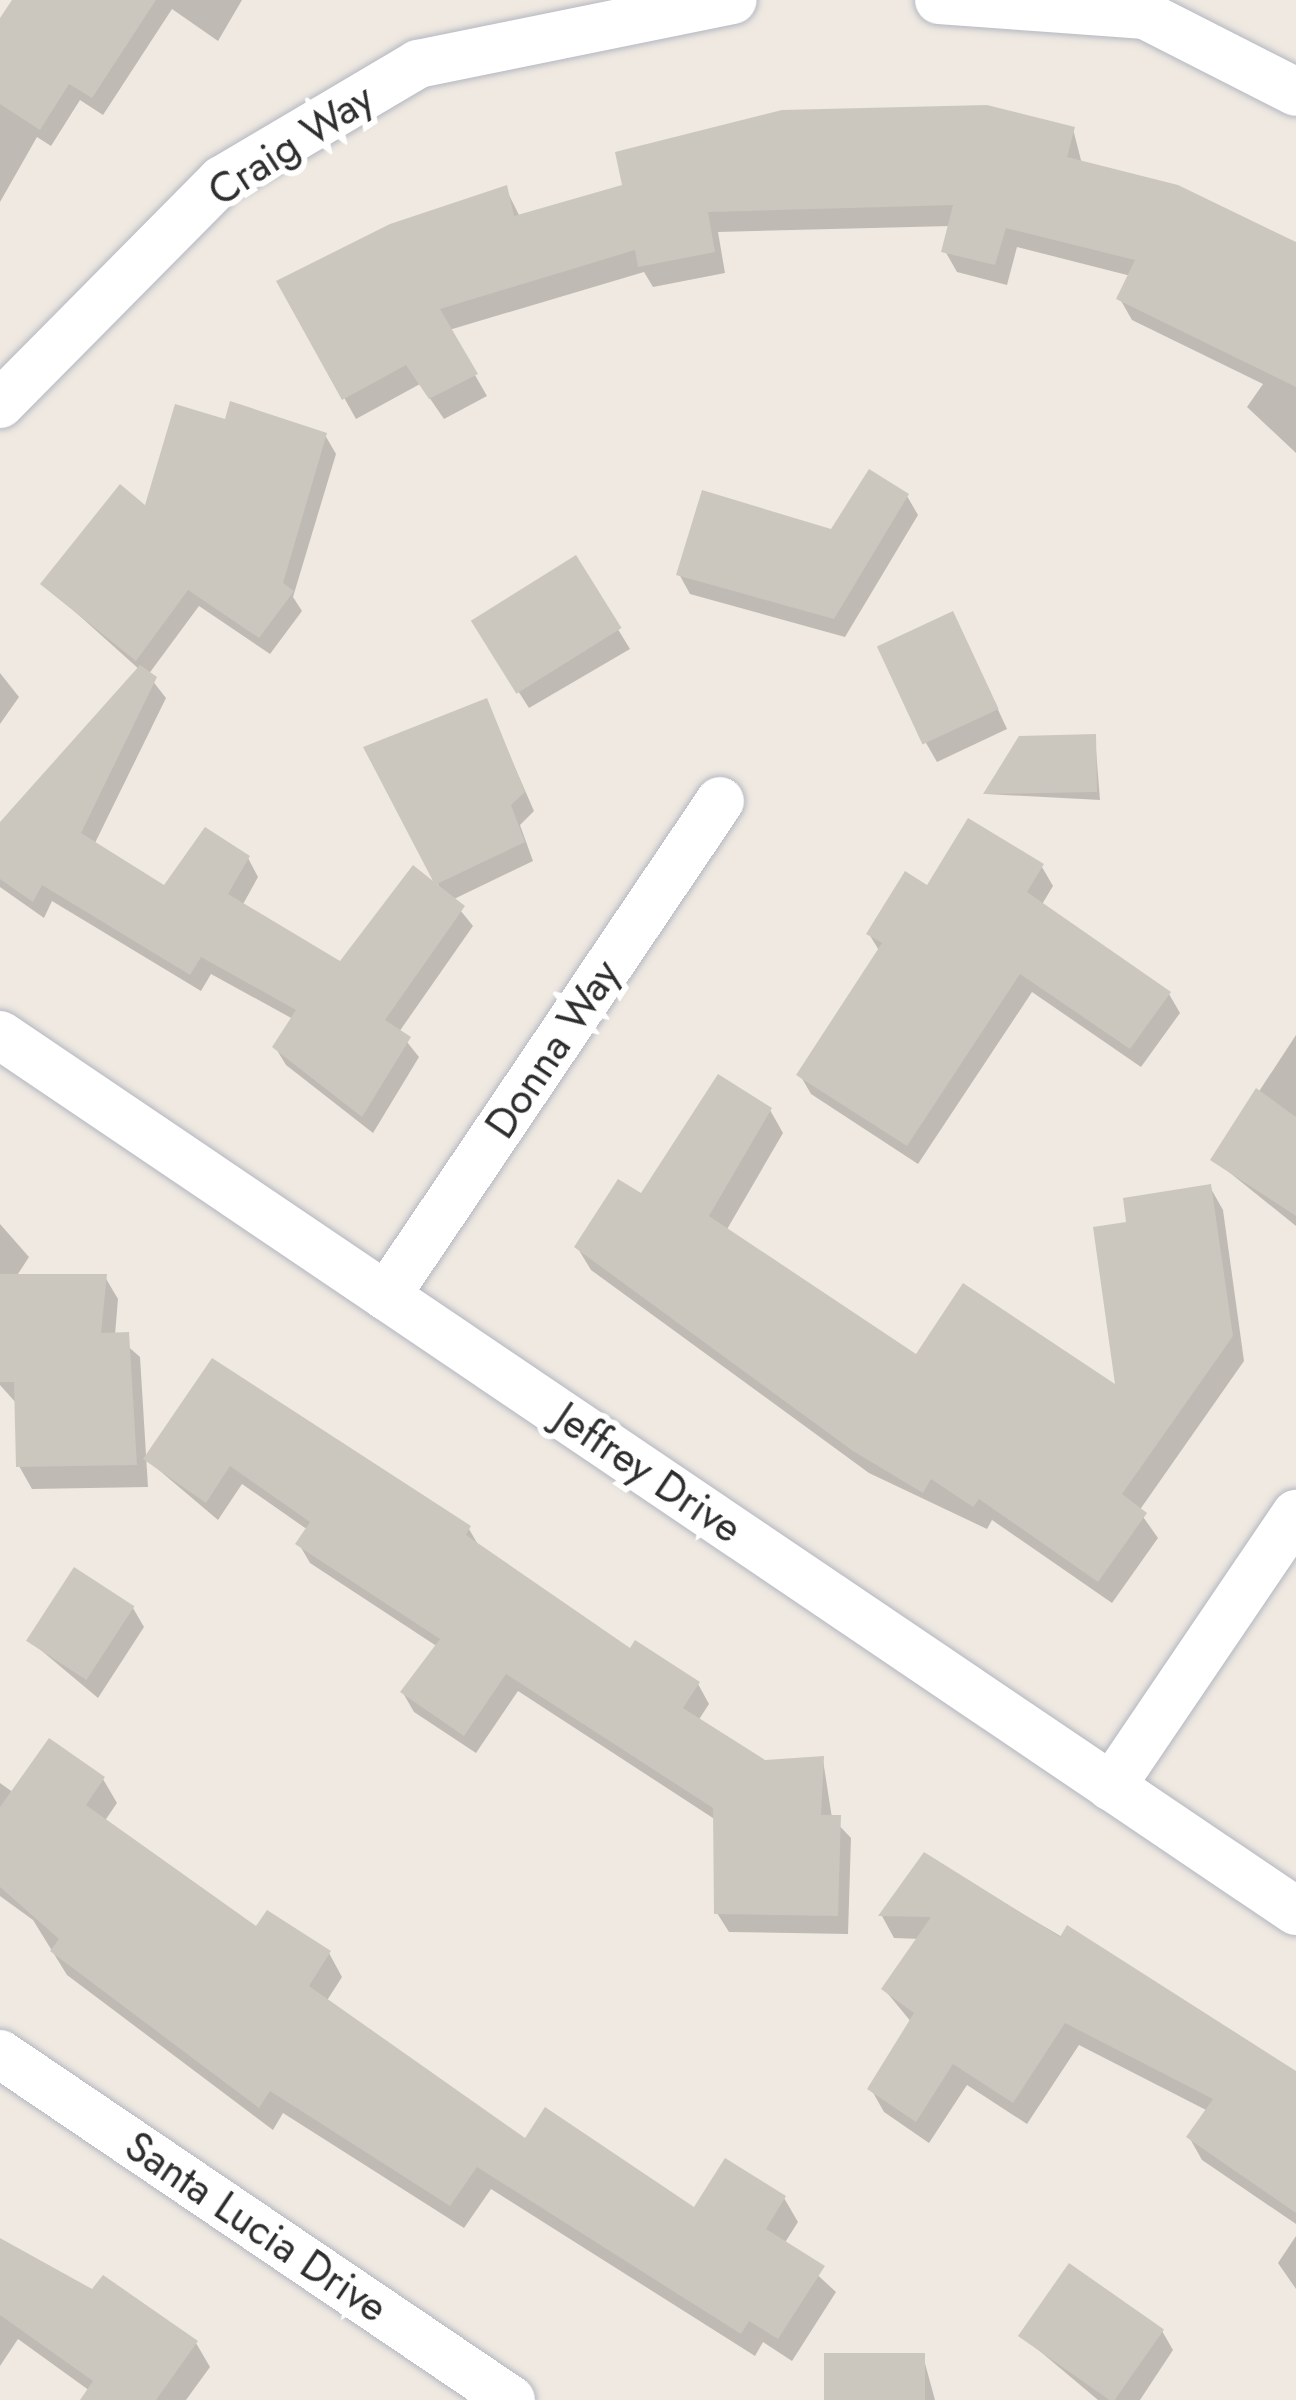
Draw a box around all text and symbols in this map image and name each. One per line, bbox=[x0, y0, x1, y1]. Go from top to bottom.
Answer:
street label: Craig Way bbox=[199, 73, 383, 217]
street label: Donna Way bbox=[475, 950, 631, 1148]
street label: Jeffrey Drive bbox=[545, 1392, 751, 1554]
street label: Santa Lucia Drive bbox=[115, 2121, 397, 2333]

